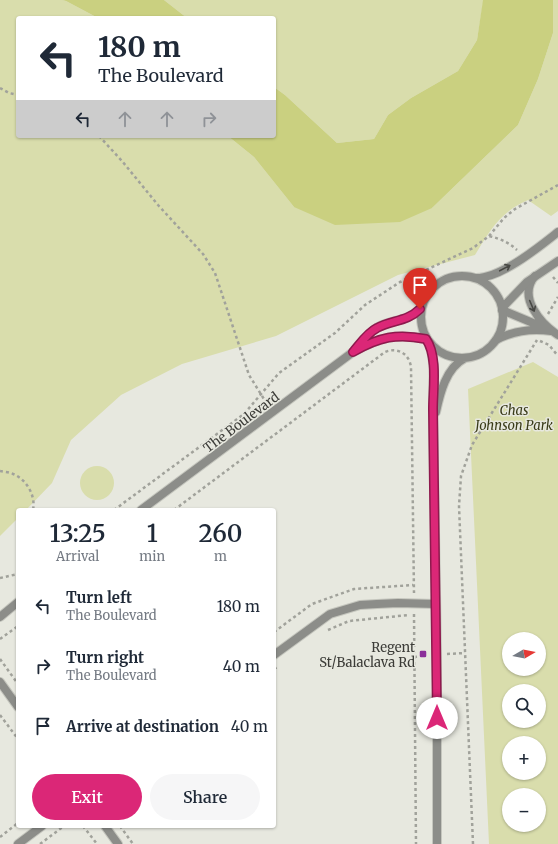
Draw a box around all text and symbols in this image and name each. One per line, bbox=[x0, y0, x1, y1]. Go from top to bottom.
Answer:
text: 180 m bbox=[98, 29, 181, 65]
icon: left bbox=[32, 32, 84, 84]
text: The Boulevard bbox=[98, 64, 224, 87]
icon: left bbox=[72, 108, 94, 130]
icon: ahead bbox=[114, 108, 136, 130]
icon: ahead bbox=[156, 108, 178, 130]
icon: right bbox=[198, 108, 220, 130]
one-way arrow bbox=[499, 263, 511, 271]
pin bbox=[403, 268, 437, 309]
icon: arrive bbox=[409, 274, 431, 296]
one-way arrow bbox=[529, 299, 536, 311]
street label: The Boulevard bbox=[200, 388, 283, 456]
park label: Chas Johnson Park bbox=[473, 402, 553, 434]
text: 13:25 bbox=[50, 518, 106, 549]
text: 1 bbox=[147, 518, 158, 549]
text: 260 bbox=[199, 518, 242, 549]
text: Arrival bbox=[56, 548, 99, 565]
text: min bbox=[139, 548, 165, 565]
text: m bbox=[214, 548, 227, 565]
text: Turn left bbox=[66, 588, 132, 607]
icon: left bbox=[32, 595, 54, 617]
text: 180 m bbox=[217, 597, 260, 616]
text: The Boulevard bbox=[66, 607, 157, 624]
north arrow bbox=[502, 632, 546, 676]
map controls bbox=[502, 632, 546, 832]
place label: Regent St/Balaclava Rd bbox=[319, 639, 415, 671]
text: Turn right bbox=[66, 648, 144, 667]
marker: Regent St/Balaclava Rd bbox=[418, 649, 428, 659]
icon: right bbox=[32, 655, 54, 677]
text: 40 m bbox=[223, 657, 260, 676]
text: The Boulevard bbox=[66, 667, 157, 684]
button: search bbox=[502, 684, 546, 728]
position arrow bbox=[416, 697, 458, 739]
icon: arrive bbox=[32, 715, 54, 737]
text: Arrive at destination bbox=[66, 717, 219, 736]
text: 40 m bbox=[231, 717, 268, 736]
button: + bbox=[502, 736, 546, 780]
button: Exit bbox=[32, 774, 142, 820]
button: Share bbox=[150, 774, 260, 820]
button: − bbox=[502, 788, 546, 832]

